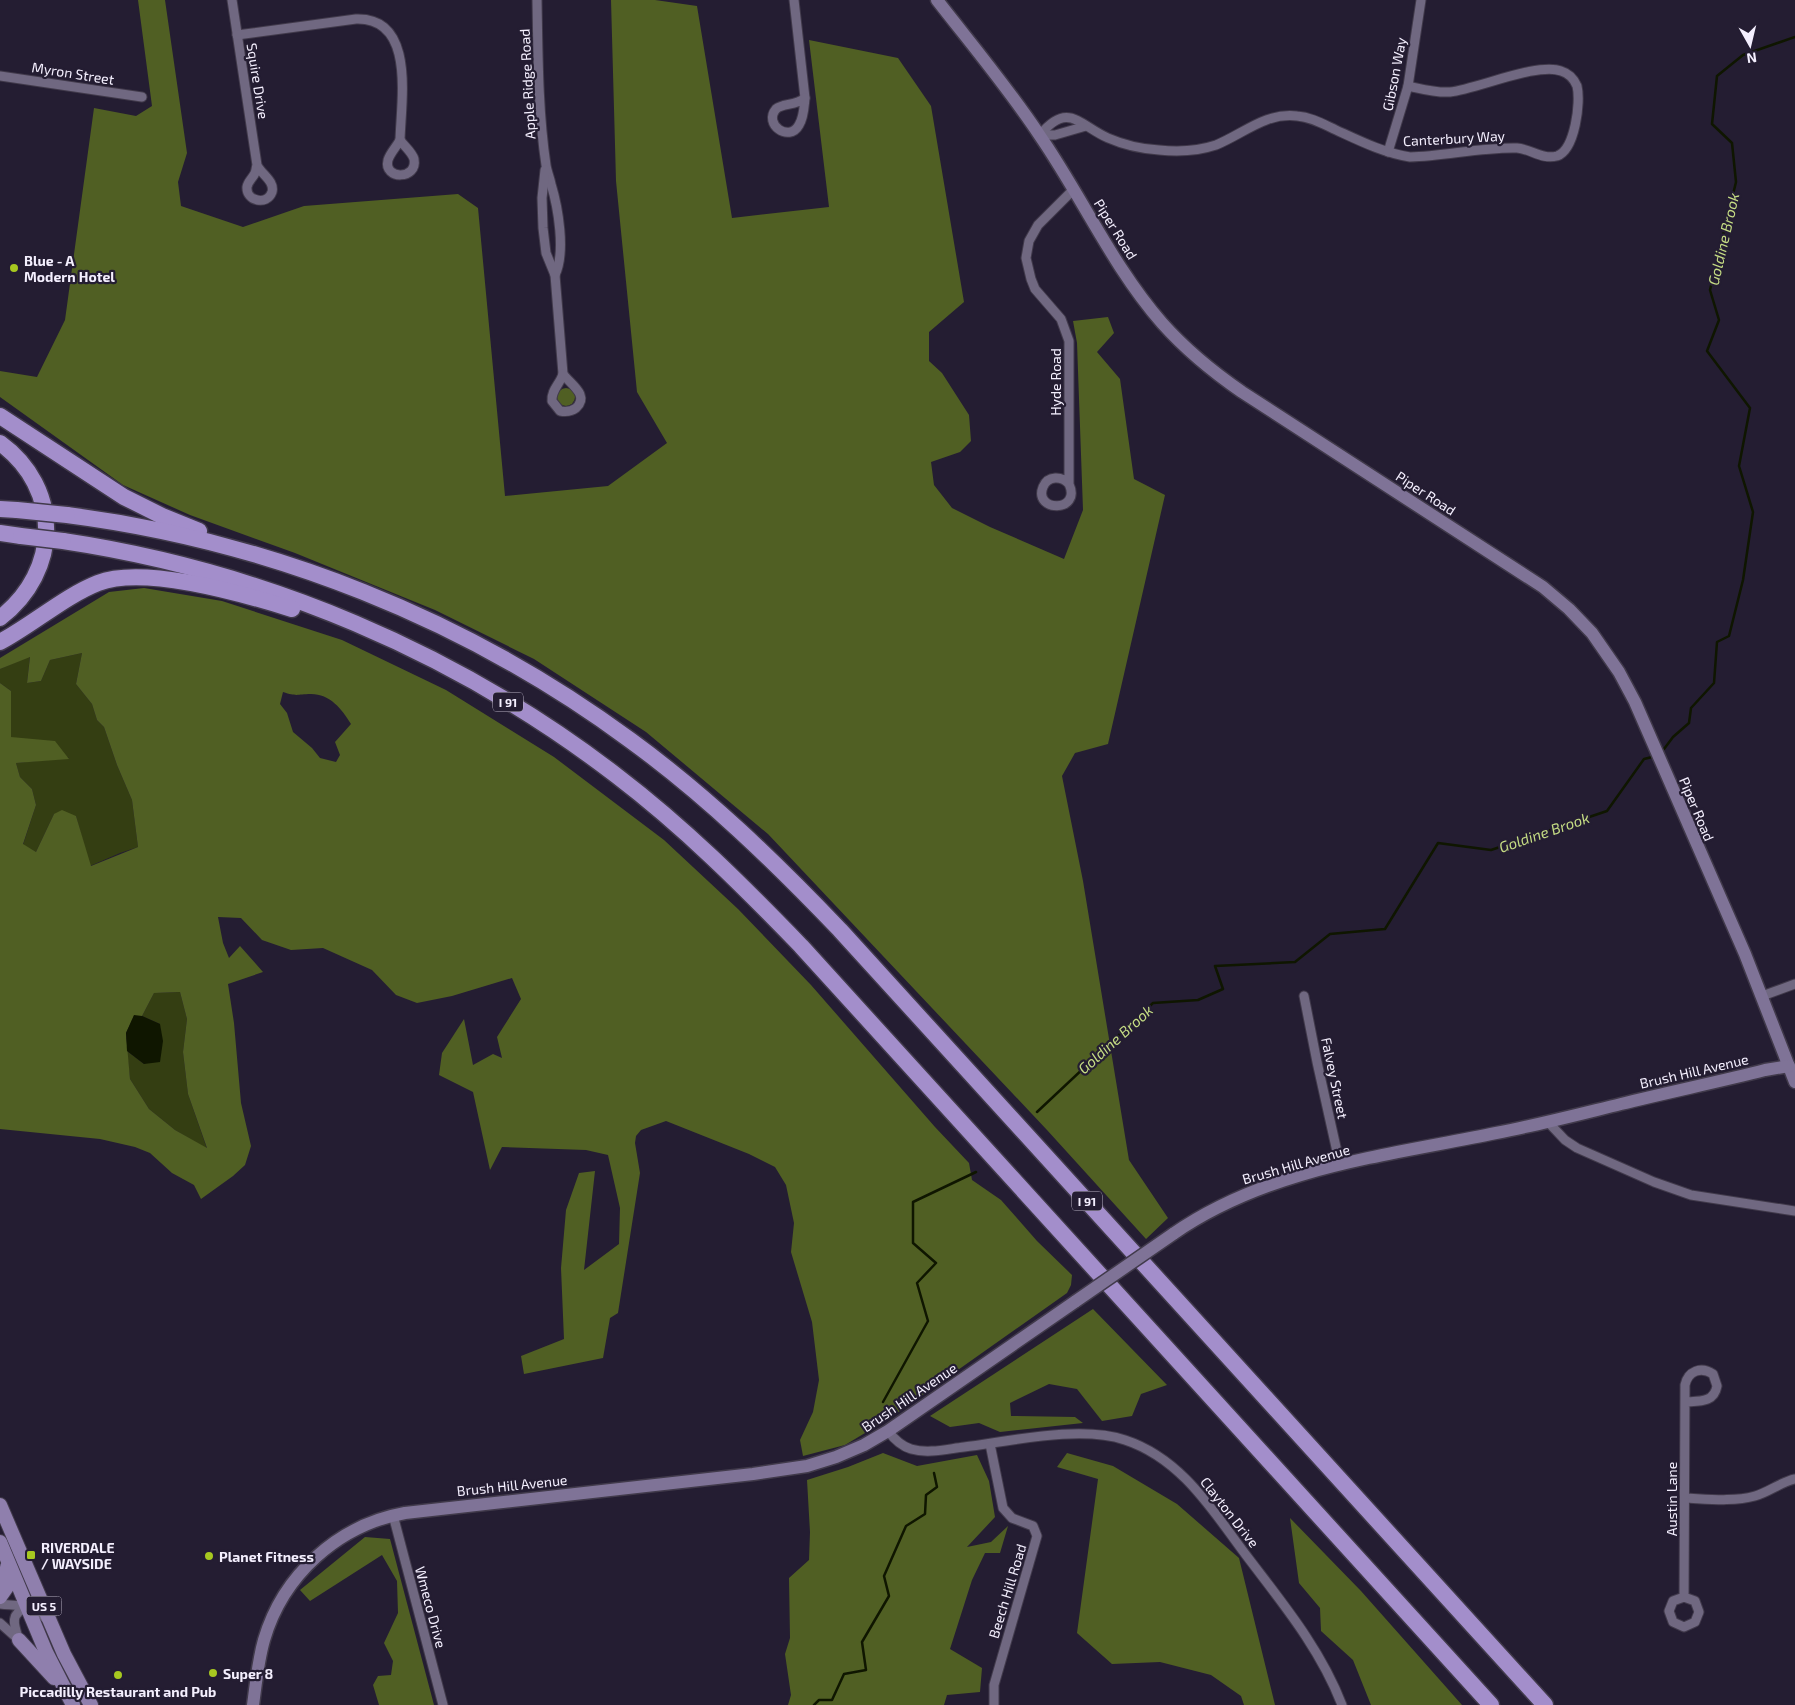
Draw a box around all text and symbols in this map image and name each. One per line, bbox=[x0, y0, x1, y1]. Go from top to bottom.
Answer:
north arrow bbox=[1725, 20, 1775, 70]
street label: Apple Ridge Road bbox=[516, 28, 538, 140]
street label: Gibson Way bbox=[1379, 35, 1410, 112]
street label: Squire Drive bbox=[244, 42, 272, 120]
text: N bbox=[1746, 49, 1758, 67]
street label: Myron Street bbox=[31, 58, 115, 88]
street label: Canterbury Way bbox=[1403, 127, 1506, 149]
water label: Goldine Brook bbox=[1704, 191, 1742, 287]
street label: Piper Road bbox=[1091, 196, 1141, 262]
place label: Blue - A Modern Hotel bbox=[24, 252, 115, 285]
marker: Blue - A Modern Hotel bbox=[8, 262, 20, 274]
street label: Hyde Road bbox=[1047, 348, 1064, 416]
street label: Piper Road bbox=[1393, 467, 1459, 519]
road number: I 91 bbox=[493, 692, 523, 712]
street label: Piper Road bbox=[1676, 774, 1718, 844]
water label: Goldine Brook bbox=[1496, 808, 1592, 856]
water label: Goldine Brook bbox=[1074, 1001, 1156, 1077]
street label: Falvey Street bbox=[1318, 1036, 1352, 1120]
street label: Brush Hill Avenue bbox=[1638, 1050, 1750, 1092]
street label: Brush Hill Avenue bbox=[1240, 1141, 1352, 1187]
road number: I 91 bbox=[1072, 1192, 1102, 1210]
street label: Brush Hill Avenue bbox=[858, 1359, 960, 1435]
street label: Austin Lane bbox=[1663, 1462, 1680, 1536]
street label: Brush Hill Avenue bbox=[456, 1471, 568, 1499]
street label: Clayton Drive bbox=[1197, 1473, 1263, 1551]
place label: RIVERDALE / WAYSIDE bbox=[41, 1539, 114, 1572]
street label: Beech Hill Road bbox=[985, 1542, 1029, 1640]
place label: Planet Fitness bbox=[219, 1548, 314, 1565]
marker: RIVERDALE / WAYSIDE bbox=[25, 1549, 37, 1561]
marker: Planet Fitness bbox=[203, 1550, 215, 1562]
street label: Wmeco Drive bbox=[412, 1564, 450, 1650]
road number: US 5 bbox=[27, 1596, 62, 1615]
place label: Super 8 bbox=[223, 1665, 273, 1682]
marker: Super 8 bbox=[207, 1667, 219, 1679]
marker: Piccadilly Restaurant and Pub bbox=[112, 1669, 124, 1681]
place label: Piccadilly Restaurant and Pub bbox=[20, 1683, 216, 1700]

